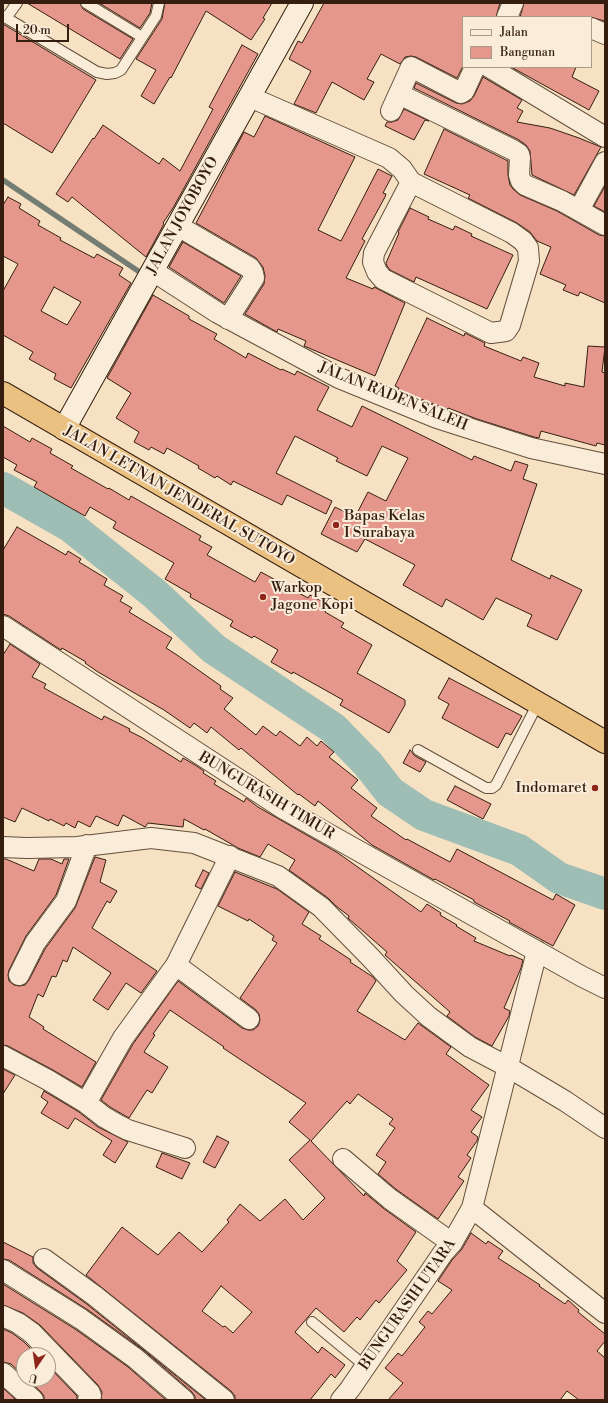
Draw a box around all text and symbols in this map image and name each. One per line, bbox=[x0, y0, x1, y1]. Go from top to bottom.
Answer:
scale bar bbox=[18, 16, 71, 42]
legend bbox=[462, 16, 592, 68]
text: 20 m bbox=[23, 23, 51, 38]
text: Jalan bbox=[500, 25, 528, 40]
text: Bangunan bbox=[500, 45, 555, 60]
street label: JALAN JOYOBOYO bbox=[143, 154, 223, 278]
street label: JALAN RADEN SALEH bbox=[316, 359, 470, 435]
street label: JALAN LETNAN JENDERAL SUTOYO bbox=[60, 422, 298, 570]
place label: Bapas Kelas I Surabaya bbox=[344, 507, 425, 542]
marker: Bapas Kelas I Surabaya bbox=[331, 520, 341, 530]
place label: Warkop Jagone Kopi bbox=[271, 579, 354, 614]
marker: Warkop Jagone Kopi bbox=[258, 592, 268, 602]
street label: BUNGURASIH TIMUR bbox=[195, 748, 337, 844]
place label: Indomaret bbox=[515, 779, 587, 797]
marker: Indomaret bbox=[590, 783, 600, 793]
street label: BUNGURASIH UTARA bbox=[356, 1236, 460, 1374]
north arrow bbox=[16, 1347, 56, 1387]
text: U bbox=[28, 1370, 39, 1385]

